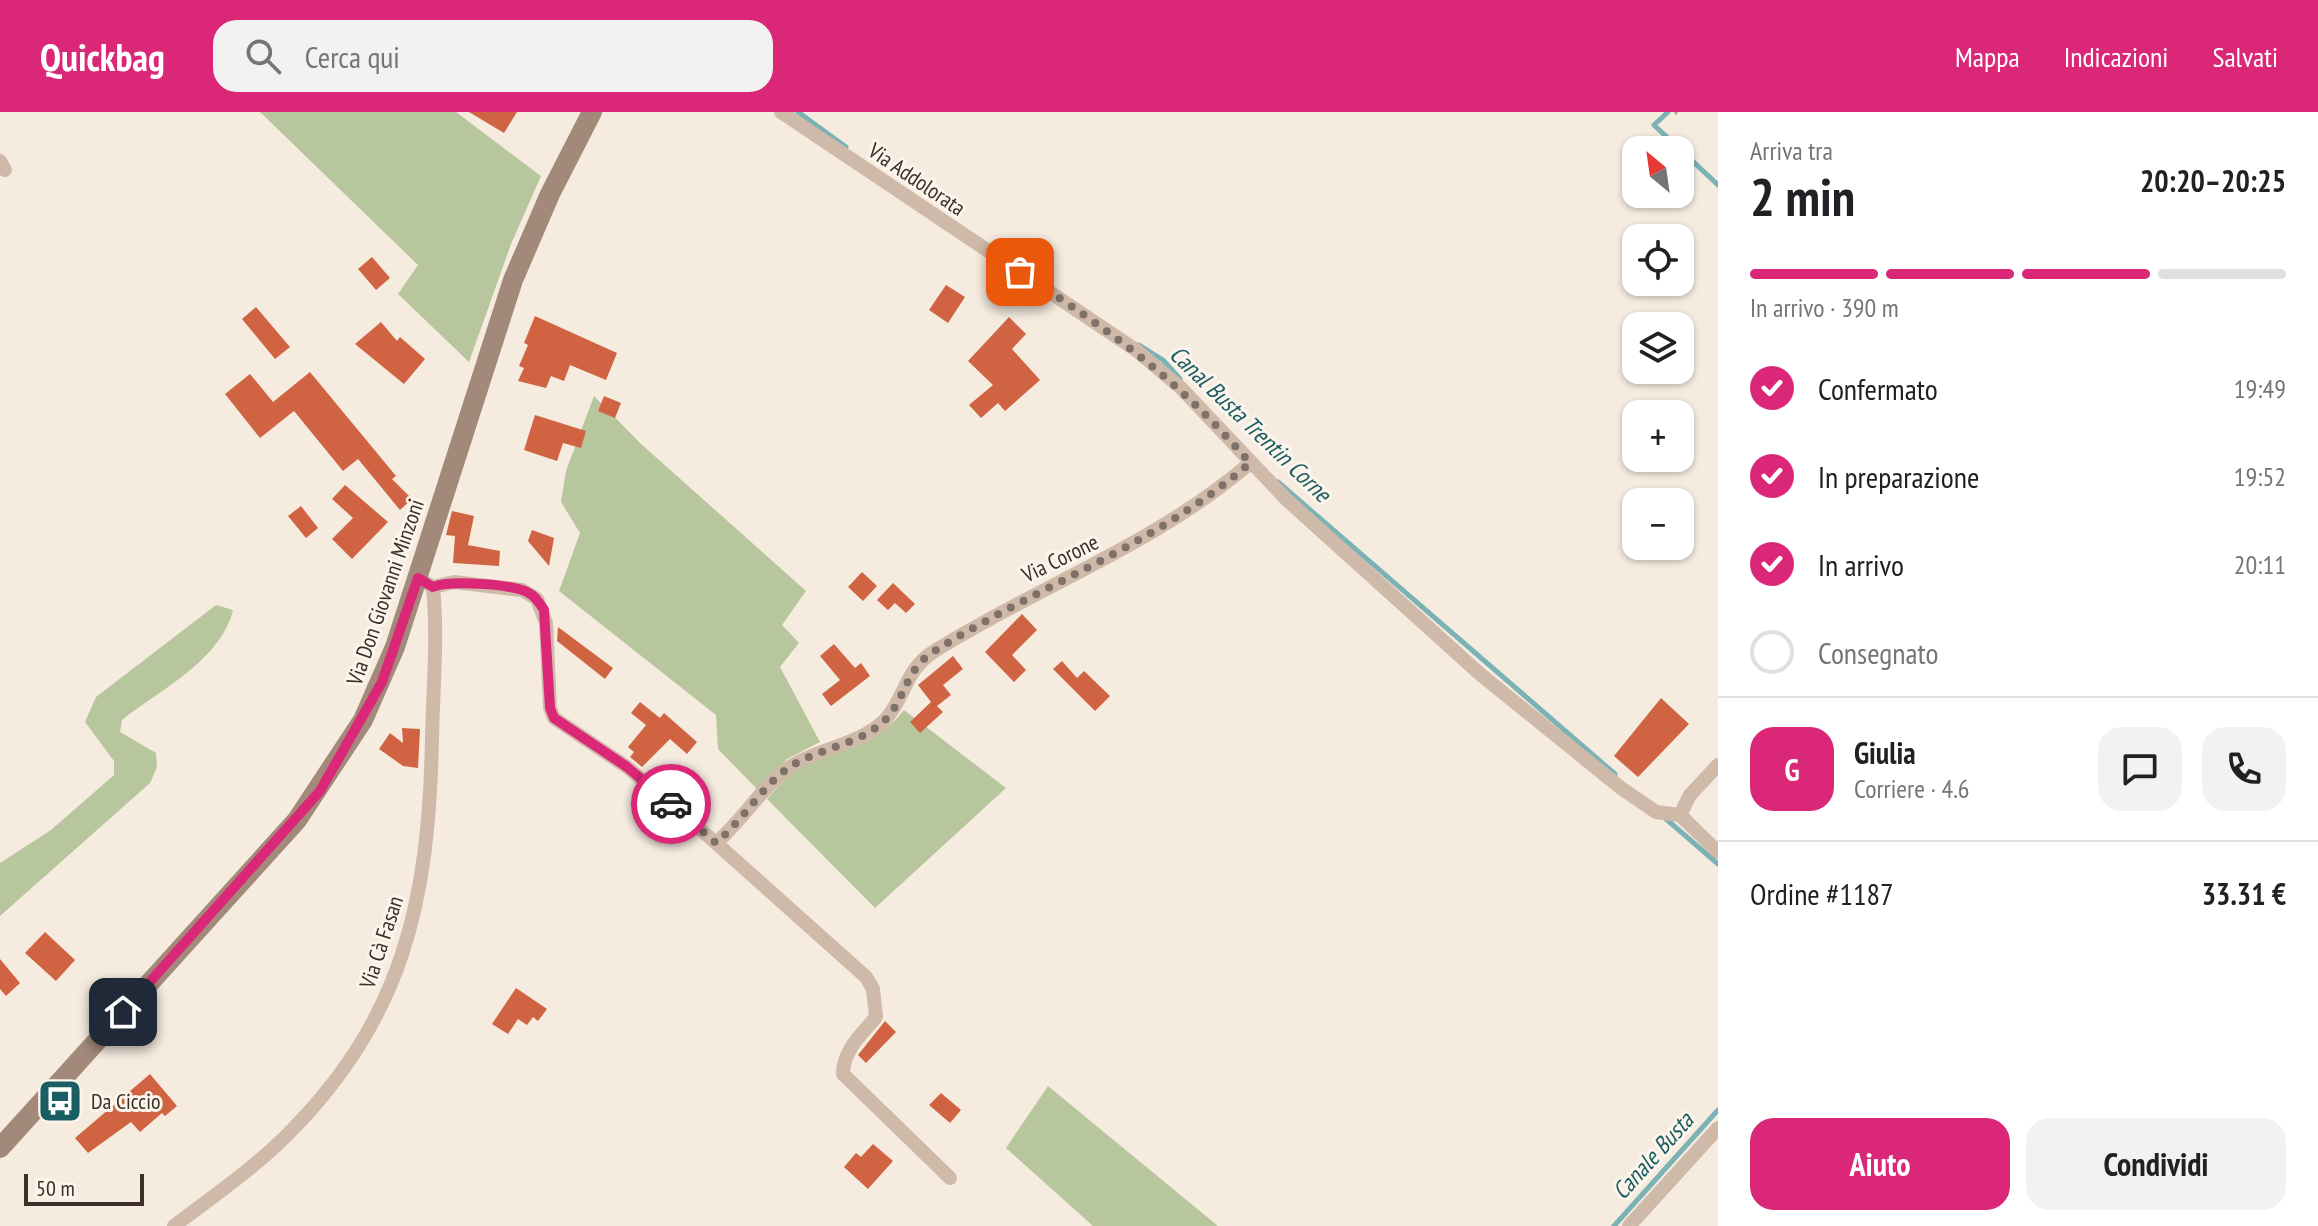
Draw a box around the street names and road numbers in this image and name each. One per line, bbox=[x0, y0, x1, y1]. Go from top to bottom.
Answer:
street label: Via Addolorata bbox=[862, 136, 971, 222]
street label: Via Don Giovanni Minzoni bbox=[340, 495, 430, 690]
street label: Via Corone bbox=[1016, 528, 1103, 589]
street label: Via Cà Fasan bbox=[353, 892, 409, 993]

